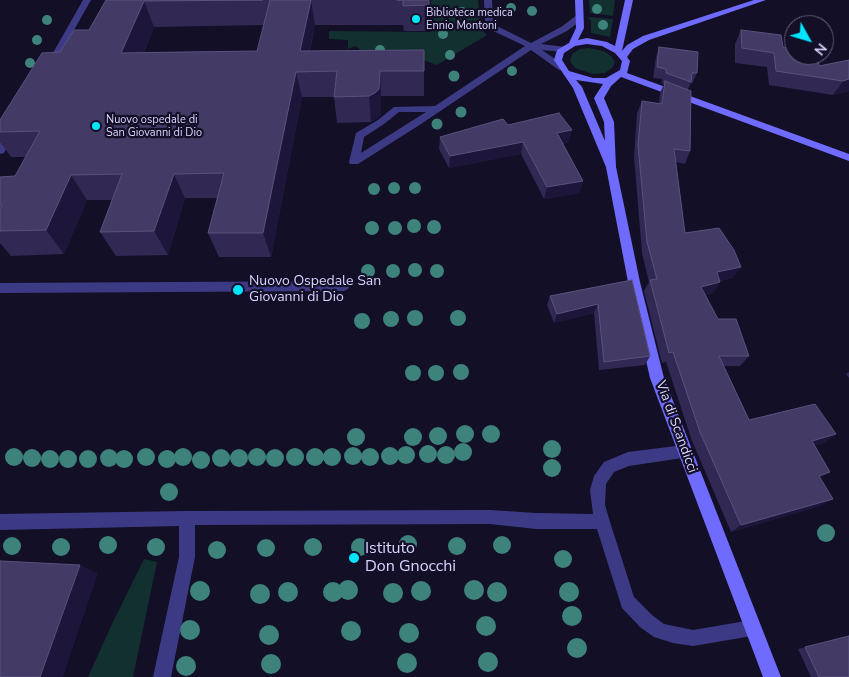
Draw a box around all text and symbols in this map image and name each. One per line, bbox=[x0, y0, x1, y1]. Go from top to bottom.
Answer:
place label: Biblioteca medica Ennio Montoni bbox=[426, 6, 513, 32]
marker: Biblioteca medica Ennio Montoni bbox=[410, 13, 422, 25]
north arrow bbox=[784, 15, 834, 65]
text: N bbox=[810, 39, 831, 59]
place label: Nuovo ospedale di San Giovanni di Dio bbox=[106, 113, 202, 139]
marker: Nuovo ospedale di San Giovanni di Dio bbox=[90, 120, 102, 132]
place label: Nuovo Ospedale San Giovanni di Dio bbox=[249, 274, 381, 306]
marker: Nuovo Ospedale San Giovanni di Dio bbox=[231, 283, 245, 297]
street label: Via di Scandicci bbox=[652, 379, 700, 475]
place label: Istituto Don Gnocchi bbox=[365, 539, 456, 577]
marker: Istituto Don Gnocchi bbox=[347, 551, 361, 565]

